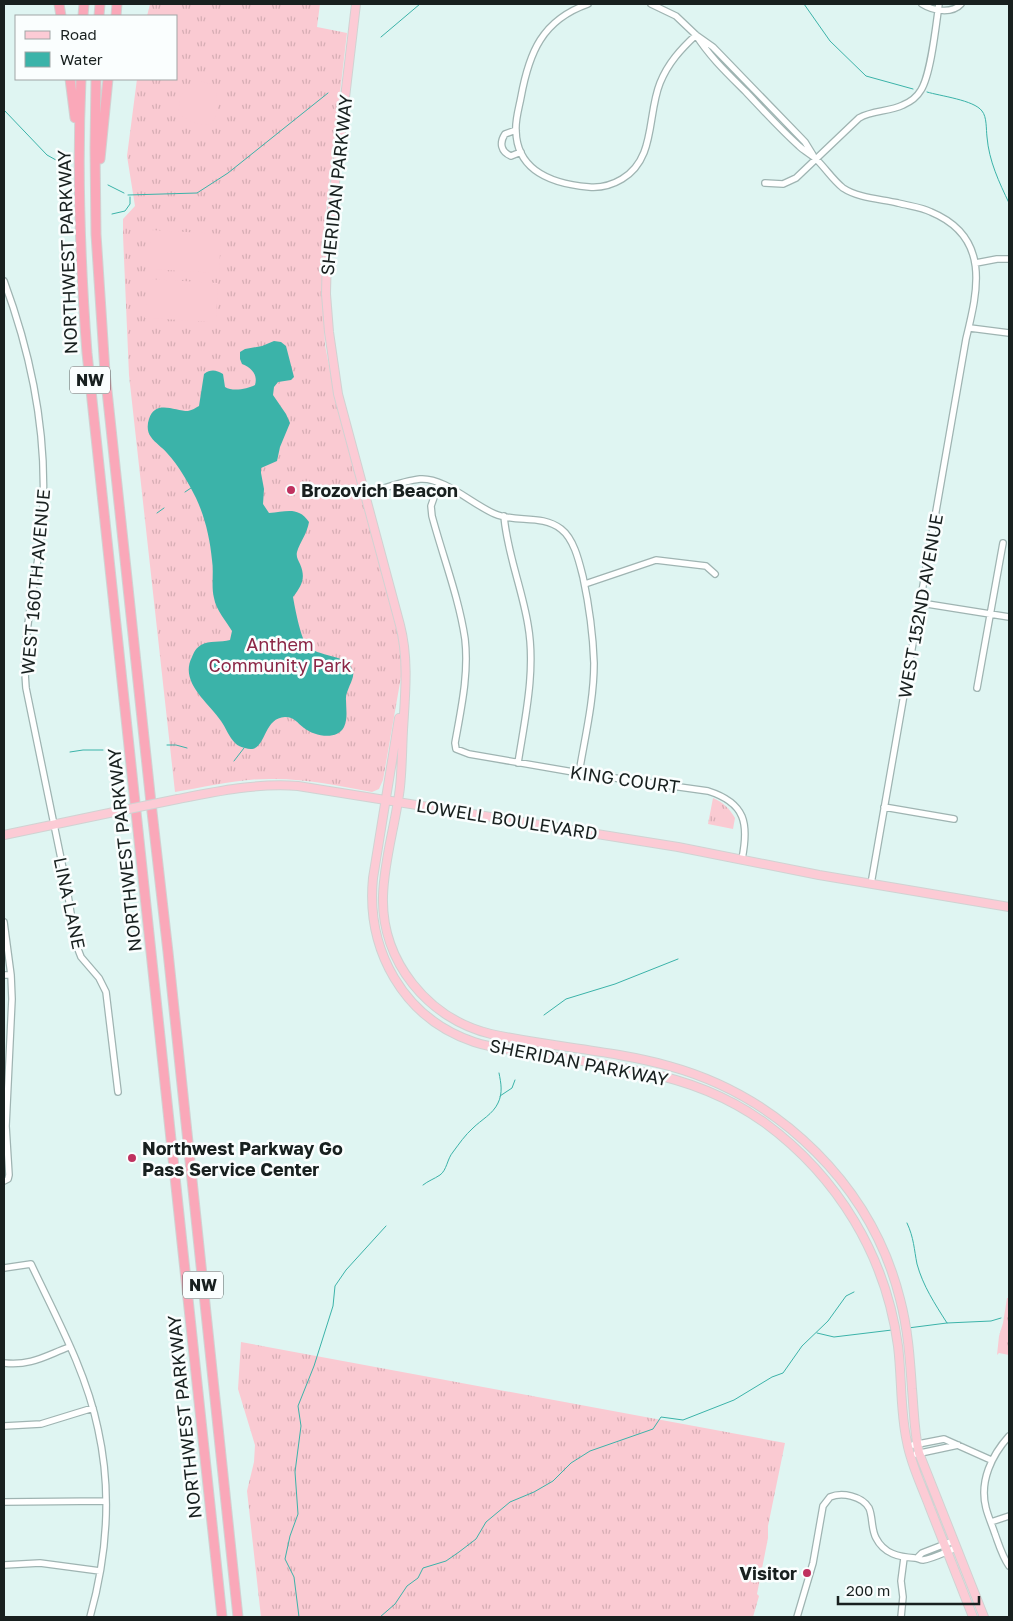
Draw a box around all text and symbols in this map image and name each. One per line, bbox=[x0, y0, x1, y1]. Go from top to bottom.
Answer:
legend bbox=[15, 15, 178, 80]
text: Road bbox=[60, 25, 97, 43]
text: Water bbox=[60, 50, 103, 68]
street label: SHERIDAN PARKWAY bbox=[316, 93, 356, 277]
street label: NORTHWEST PARKWAY bbox=[52, 149, 82, 355]
road number: NW bbox=[70, 366, 110, 394]
place label: Brozovich Beacon bbox=[301, 479, 458, 501]
marker: Brozovich Beacon bbox=[285, 484, 297, 496]
street label: WEST 160TH AVENUE bbox=[16, 488, 54, 676]
street label: WEST 152ND AVENUE bbox=[893, 512, 947, 700]
park label: Anthem Community Park bbox=[209, 633, 351, 676]
street label: NORTHWEST PARKWAY bbox=[102, 747, 146, 953]
street label: KING COURT bbox=[569, 760, 681, 798]
street label: LOWELL BOULEVARD bbox=[415, 794, 599, 844]
street label: LINA LANE bbox=[50, 855, 90, 951]
street label: SHERIDAN PARKWAY bbox=[488, 1034, 671, 1090]
place label: Northwest Parkway Go Pass Service Center bbox=[142, 1137, 343, 1180]
marker: Northwest Parkway Go Pass Service Center bbox=[126, 1152, 138, 1164]
road number: NW bbox=[183, 1272, 223, 1298]
street label: NORTHWEST PARKWAY bbox=[162, 1314, 206, 1520]
place label: Visitor bbox=[739, 1562, 797, 1584]
marker: Visitor bbox=[801, 1567, 813, 1579]
scale bar bbox=[838, 1574, 979, 1606]
text: 200 m bbox=[846, 1581, 890, 1599]

